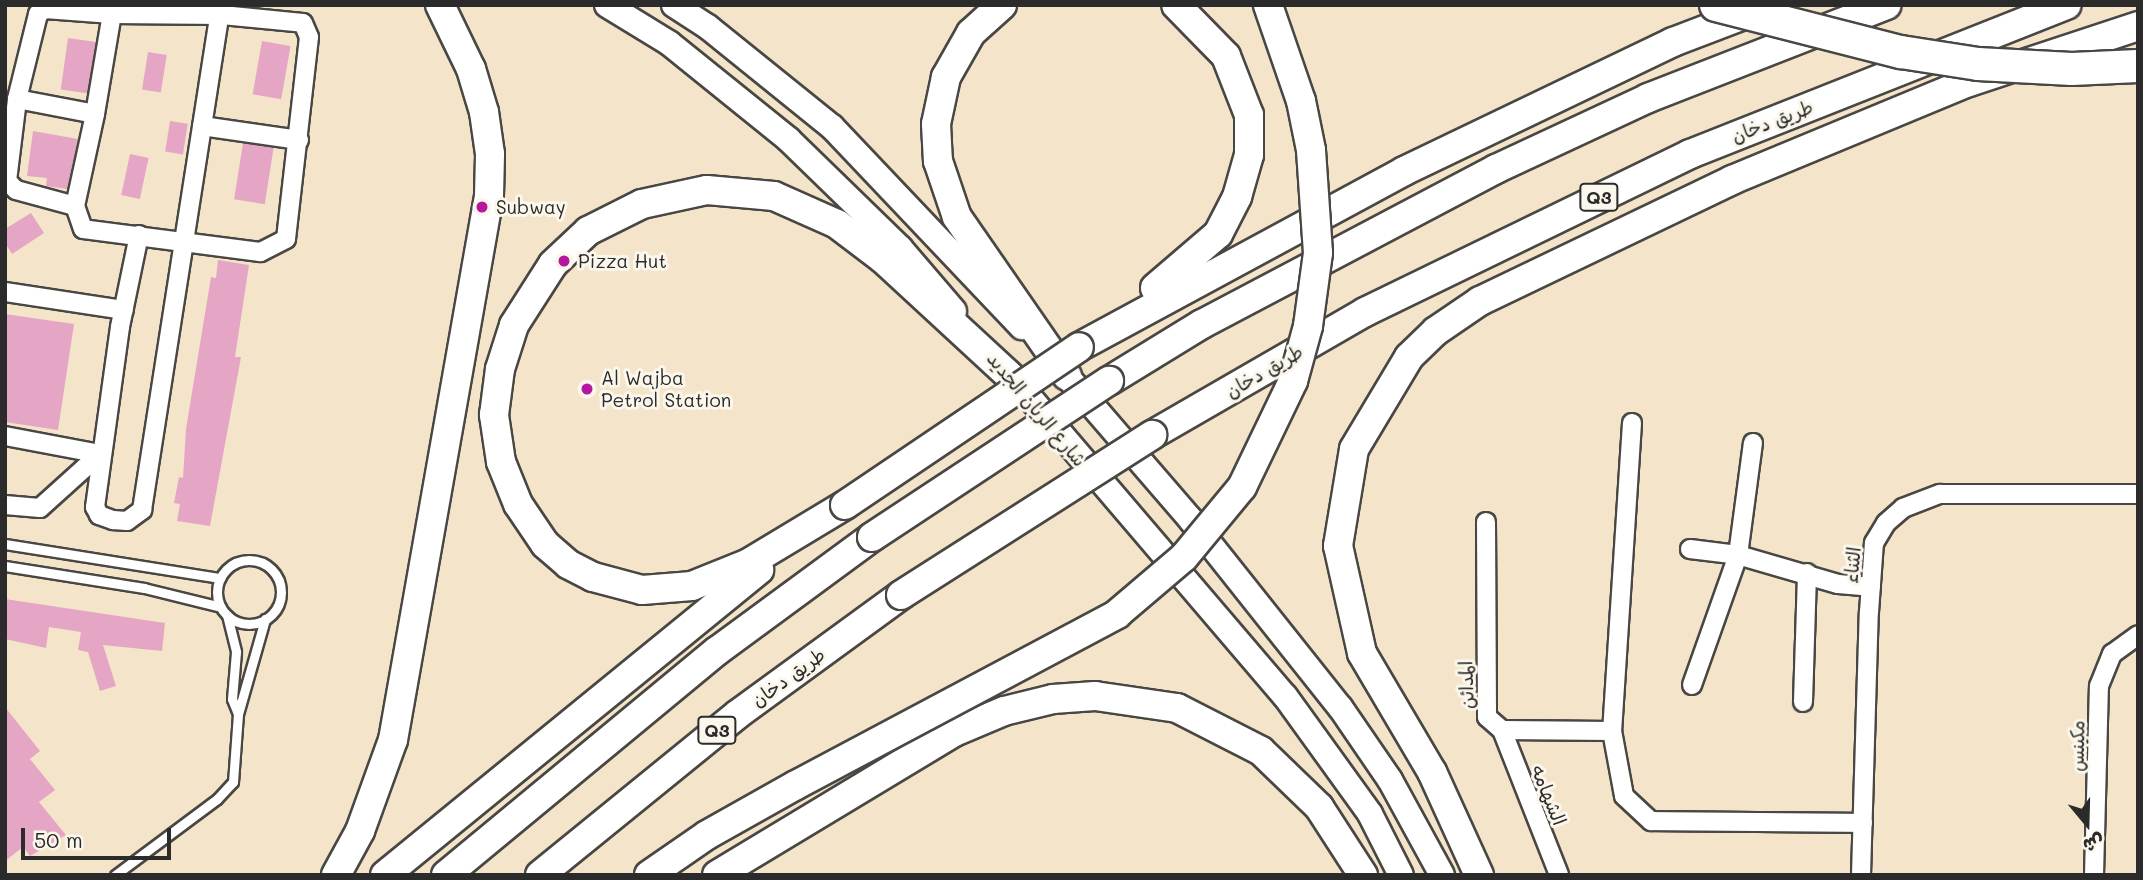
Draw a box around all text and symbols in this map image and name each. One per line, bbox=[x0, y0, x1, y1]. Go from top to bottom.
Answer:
street label: طريق دخان bbox=[1728, 95, 1816, 147]
road number: Q3 bbox=[1578, 182, 1620, 212]
place label: Subway bbox=[496, 196, 566, 218]
marker: Subway bbox=[474, 199, 490, 215]
place label: Pizza Hut bbox=[578, 250, 667, 272]
marker: Pizza Hut bbox=[556, 253, 572, 269]
street label: طريق دخان bbox=[1221, 340, 1307, 402]
street label: شارع الريان الجديد bbox=[983, 347, 1091, 471]
place label: Al Wajba Petrol Station bbox=[601, 367, 731, 411]
marker: Al Wajba Petrol Station bbox=[579, 381, 595, 397]
street label: الثناء bbox=[1839, 546, 1865, 584]
street label: طريق دخان bbox=[747, 643, 829, 711]
street label: المدائن bbox=[1454, 660, 1478, 710]
road number: Q3 bbox=[696, 716, 738, 744]
street label: مكينس bbox=[2065, 720, 2089, 772]
street label: الشهامه bbox=[1527, 762, 1571, 828]
north arrow bbox=[2052, 789, 2122, 859]
scale bar bbox=[24, 814, 175, 858]
text: 50 m bbox=[34, 826, 83, 853]
text: ش bbox=[2080, 829, 2108, 860]

